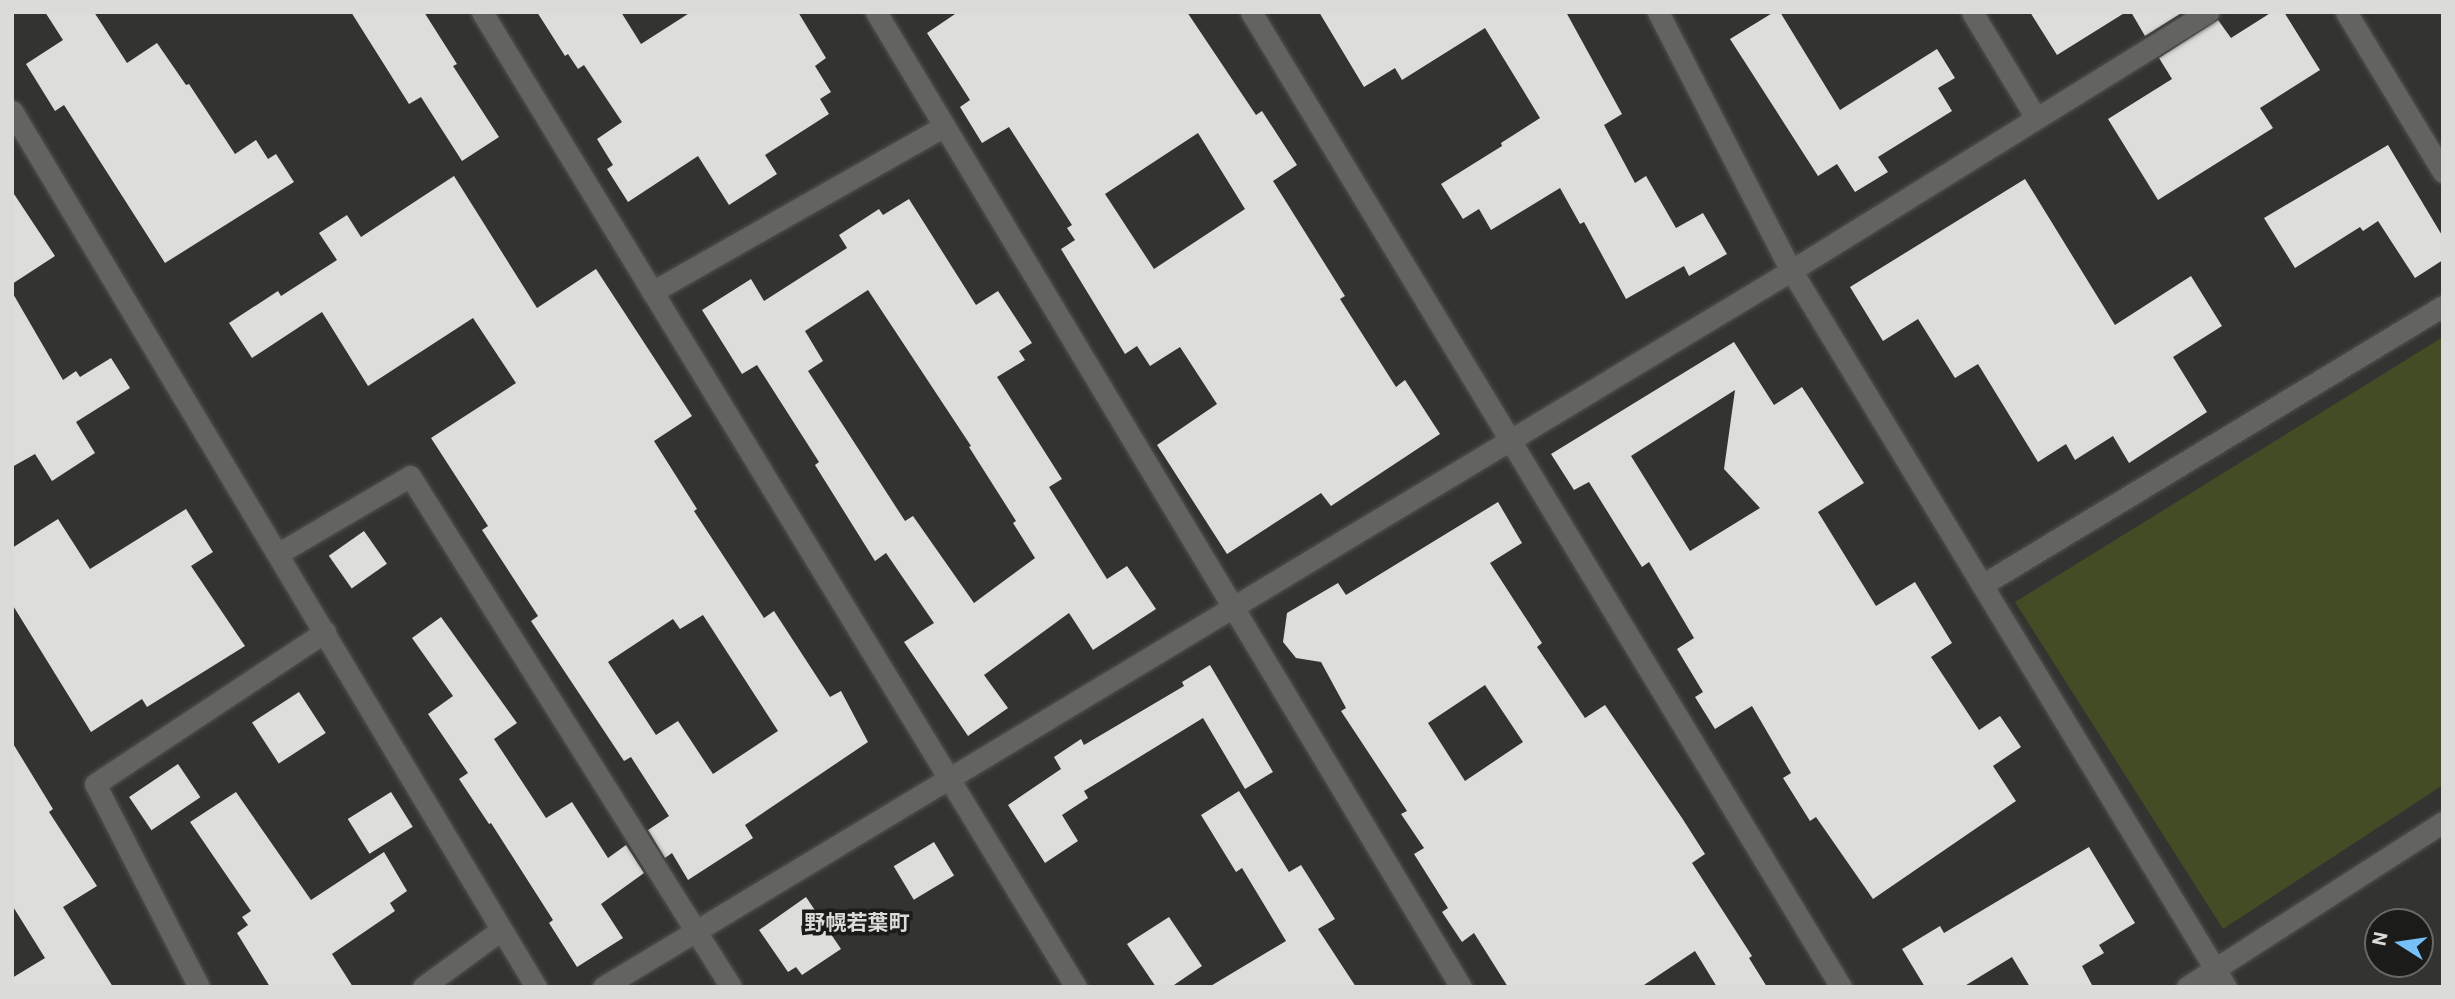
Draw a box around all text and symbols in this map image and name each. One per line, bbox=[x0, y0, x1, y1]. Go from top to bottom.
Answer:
north arrow bbox=[2364, 908, 2434, 978]
district label: 野幌若葉町 bbox=[805, 910, 909, 936]
text: N bbox=[2367, 930, 2393, 948]

